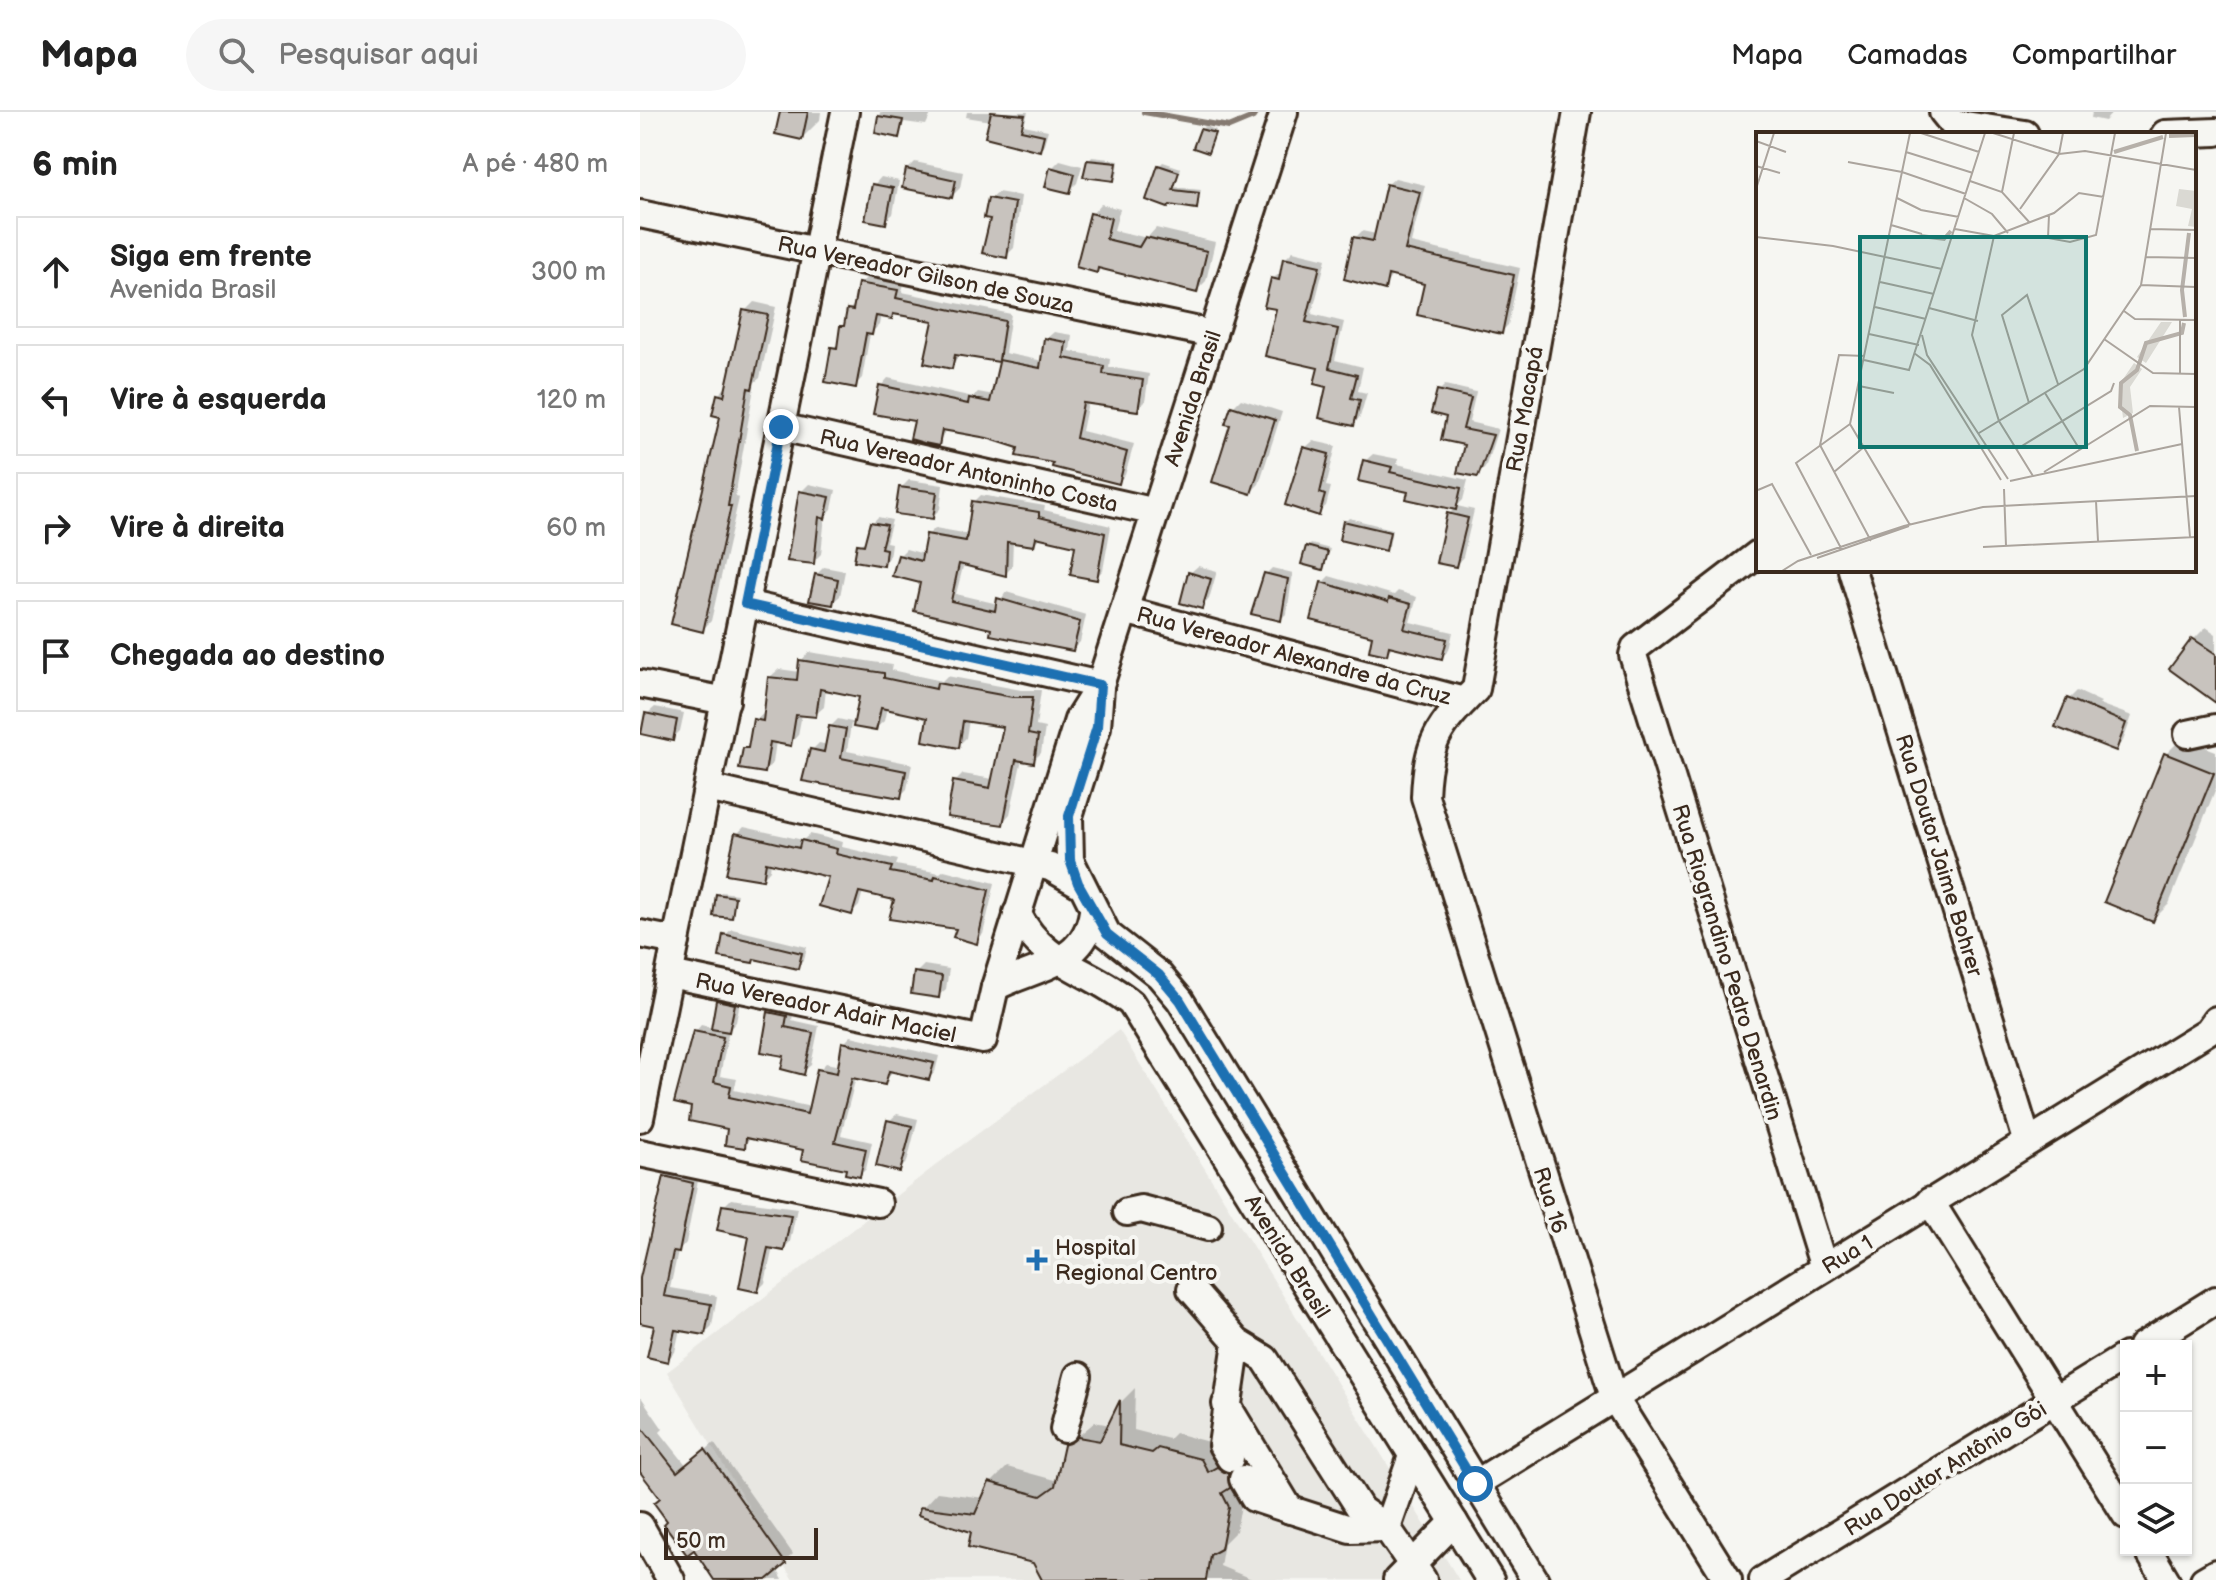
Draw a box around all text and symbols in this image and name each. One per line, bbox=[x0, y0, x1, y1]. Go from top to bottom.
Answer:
search box bbox=[186, 19, 746, 91]
text: Mapa bbox=[40, 33, 138, 78]
icon: search bbox=[214, 33, 258, 77]
text: Pesquisar aqui bbox=[278, 37, 479, 73]
text: Mapa bbox=[1731, 39, 1803, 72]
text: Camadas bbox=[1847, 39, 1968, 72]
text: Compartilhar bbox=[2012, 39, 2176, 72]
inset map bbox=[1756, 132, 2196, 572]
text: 6 min bbox=[32, 144, 118, 185]
text: A pé · 480 m bbox=[463, 149, 608, 180]
street label: Rua Vereador Gilson de Souza bbox=[775, 231, 1076, 320]
text: Siga em frente bbox=[110, 239, 312, 275]
icon: ahead bbox=[34, 250, 78, 294]
text: 300 m bbox=[531, 257, 606, 288]
text: Avenida Brasil bbox=[110, 275, 276, 306]
street label: Avenida Brasil bbox=[1159, 327, 1228, 470]
street label: Rua Macapá bbox=[1501, 344, 1550, 474]
icon: left bbox=[34, 378, 78, 422]
text: Vire à esquerda bbox=[110, 382, 327, 418]
text: 120 m bbox=[537, 385, 606, 416]
route end bbox=[763, 409, 799, 445]
street label: Rua Vereador Antoninho Costa bbox=[817, 424, 1120, 519]
icon: right bbox=[34, 506, 78, 550]
text: Vire à direita bbox=[110, 510, 285, 546]
text: 60 m bbox=[546, 513, 606, 544]
street label: Rua Vereador Alexandre da Cruz bbox=[1133, 601, 1454, 712]
icon: arrive bbox=[34, 634, 78, 678]
text: Chegada ao destino bbox=[110, 638, 385, 674]
street label: Rua Doutor Jaime Bohrer bbox=[1889, 731, 1989, 981]
street label: Rua Riograndino Pedro Denardin bbox=[1666, 801, 1788, 1124]
street label: Rua Vereador Adair Maciel bbox=[693, 968, 959, 1049]
street label: Rua 16 bbox=[1527, 1164, 1572, 1237]
street label: Avenida Brasil bbox=[1238, 1190, 1335, 1324]
street label: Rua 1 bbox=[1817, 1230, 1878, 1281]
place label: Hospital Regional Centro bbox=[1055, 1235, 1218, 1287]
marker: Hospital Regional Centro bbox=[1026, 1249, 1048, 1271]
map controls bbox=[2120, 1340, 2192, 1556]
button: + bbox=[2120, 1340, 2192, 1412]
street label: Rua Doutor Antônio Gói bbox=[1840, 1396, 2052, 1543]
button: − bbox=[2120, 1412, 2192, 1484]
route start bbox=[1457, 1466, 1493, 1502]
button: layers bbox=[2120, 1484, 2192, 1556]
scale bar bbox=[664, 1524, 818, 1560]
text: 50 m bbox=[676, 1528, 726, 1555]

